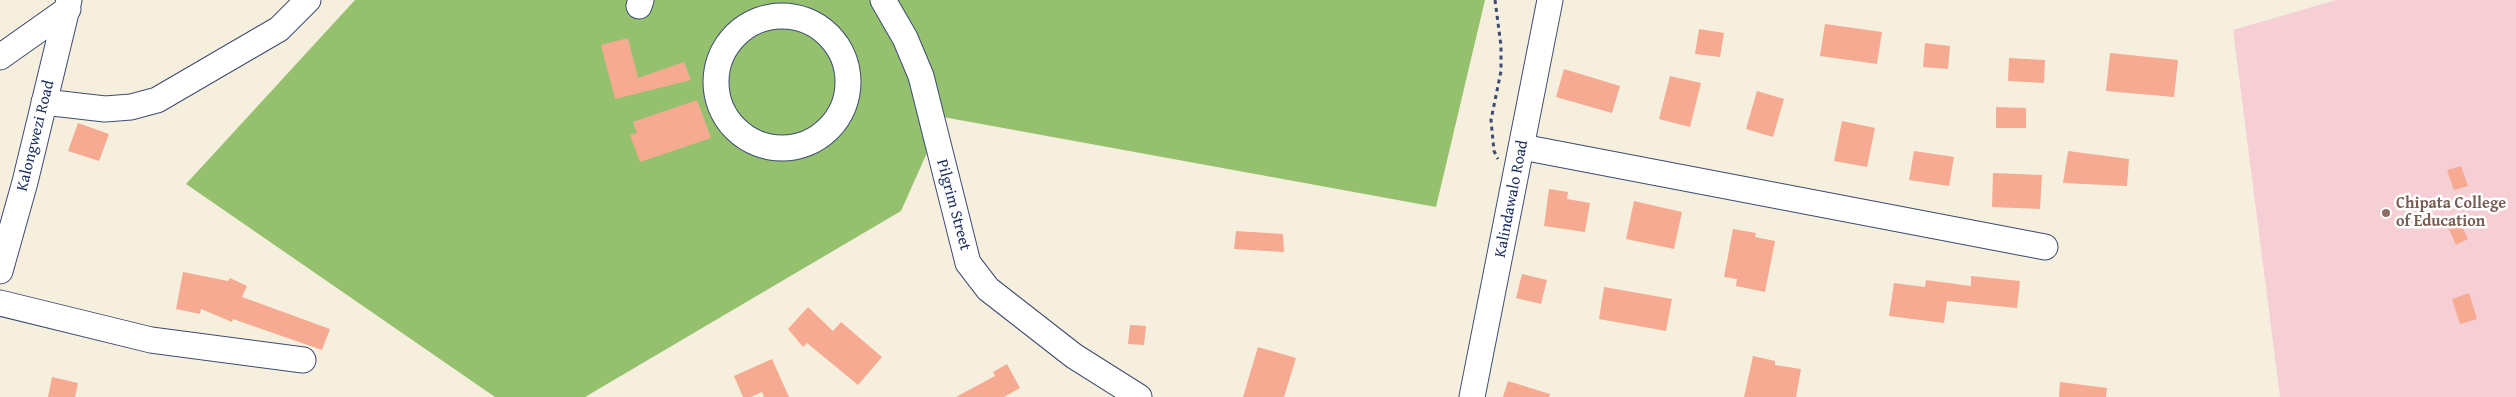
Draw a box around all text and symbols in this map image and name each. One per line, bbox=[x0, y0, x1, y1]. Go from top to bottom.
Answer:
street label: Kalongwezi Road bbox=[13, 79, 59, 193]
street label: Kalindawalo Road bbox=[1491, 139, 1533, 259]
street label: Pilgrim Street bbox=[932, 157, 974, 253]
place label: Chipata College of Education bbox=[2396, 194, 2506, 232]
marker: Chipata College of Education bbox=[2380, 207, 2392, 219]

